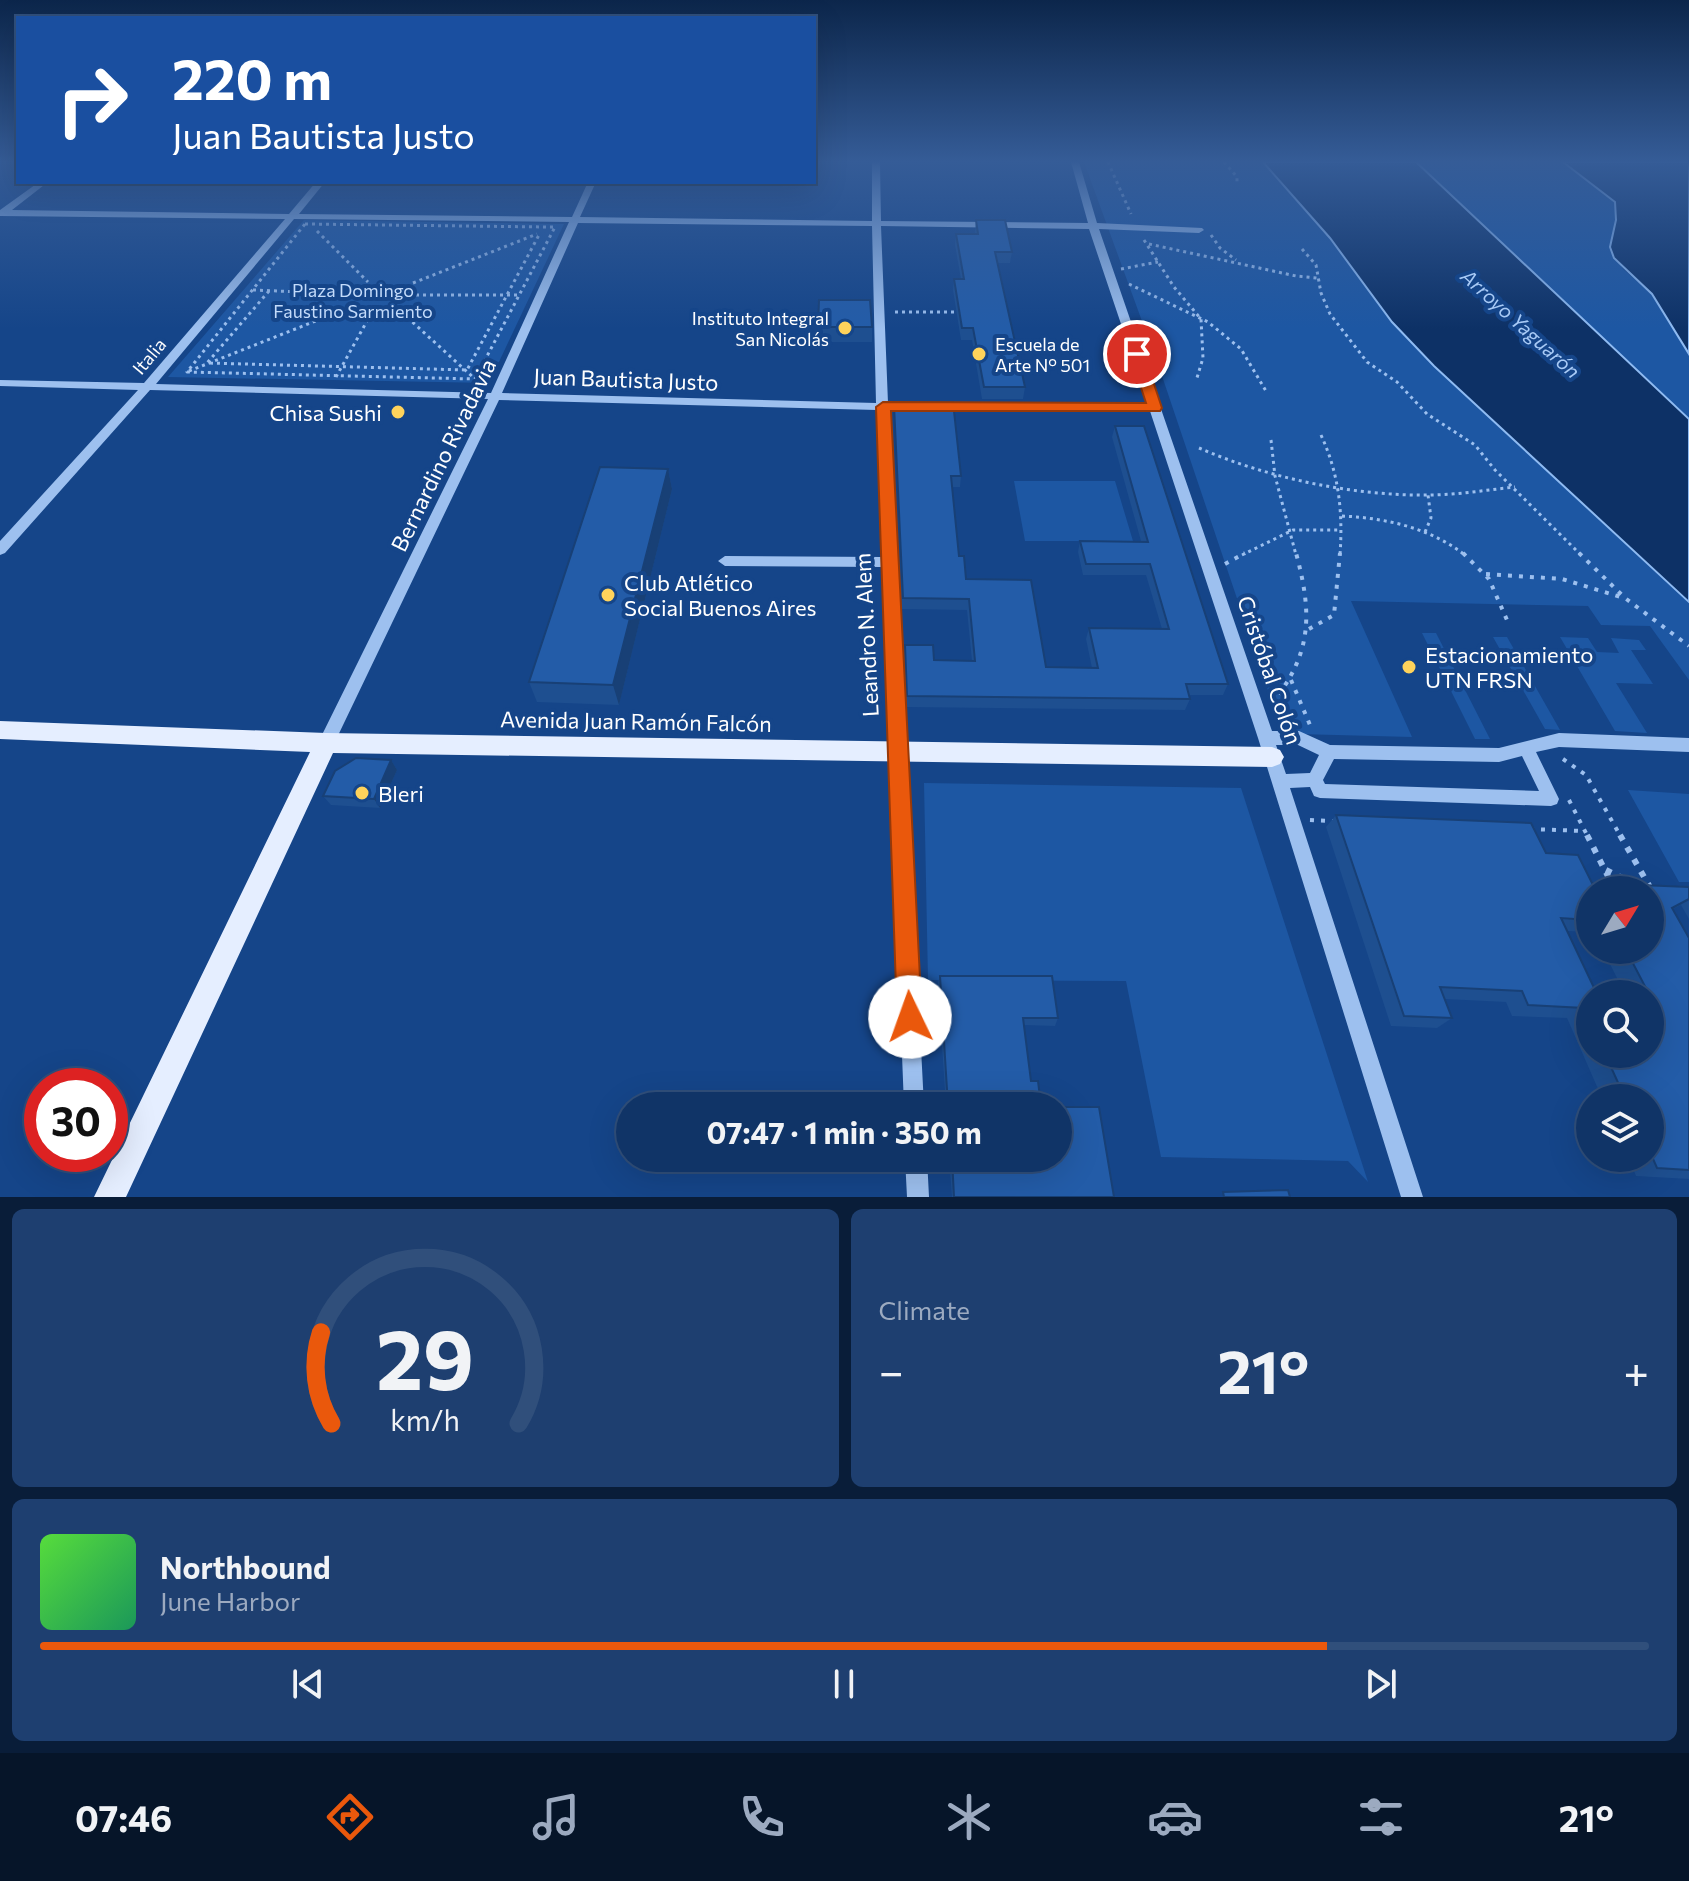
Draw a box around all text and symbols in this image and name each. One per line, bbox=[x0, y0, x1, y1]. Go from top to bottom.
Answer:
text: 220 m bbox=[172, 43, 332, 112]
icon: right bbox=[40, 48, 144, 152]
text: Juan Bautista Justo bbox=[172, 112, 475, 156]
water label: Arroyo Yaguarón bbox=[1456, 263, 1585, 383]
park label: Plaza Domingo Faustino Sarmiento bbox=[273, 279, 433, 322]
place label: Instituto Integral San Nicolás bbox=[692, 307, 829, 350]
marker: Instituto Integral San Nicolás bbox=[836, 319, 854, 337]
pin bbox=[1103, 320, 1171, 388]
icon: arrive bbox=[1115, 332, 1159, 376]
street label: Italia bbox=[128, 333, 170, 379]
place label: Escuela de Arte N° 501 bbox=[995, 333, 1090, 376]
marker: Escuela de Arte N° 501 bbox=[970, 345, 988, 363]
street label: Bernardino Rivadavia bbox=[385, 354, 501, 556]
street label: Juan Bautista Justo bbox=[533, 362, 719, 396]
place label: Chisa Sushi bbox=[269, 399, 382, 426]
marker: Chisa Sushi bbox=[389, 403, 407, 421]
street label: Leandro N. Alem bbox=[848, 552, 884, 718]
place label: Club Atlético Social Buenos Aires bbox=[624, 569, 817, 621]
marker: Club Atlético Social Buenos Aires bbox=[599, 586, 617, 604]
street label: Cristóbal Colón bbox=[1232, 592, 1308, 748]
place label: Estacionamiento UTN FRSN bbox=[1425, 641, 1593, 693]
marker: Estacionamiento UTN FRSN bbox=[1400, 658, 1418, 676]
street label: Avenida Juan Ramón Falcón bbox=[500, 705, 772, 737]
place label: Bleri bbox=[378, 780, 424, 807]
marker: Bleri bbox=[353, 784, 371, 802]
north arrow bbox=[1576, 876, 1664, 964]
map controls bbox=[1576, 876, 1664, 1172]
position arrow bbox=[868, 975, 952, 1059]
button: search bbox=[1576, 980, 1664, 1068]
speed limit sign: 30 bbox=[24, 1068, 128, 1172]
button: layers bbox=[1576, 1084, 1664, 1172]
text: 07:47 · 1 min · 350 m bbox=[706, 1113, 982, 1150]
text: Climate bbox=[879, 1294, 970, 1325]
text: 29 bbox=[376, 1305, 474, 1407]
text: 21° bbox=[1217, 1333, 1309, 1406]
text: − bbox=[879, 1343, 904, 1397]
text: + bbox=[1623, 1343, 1649, 1397]
text: km/h bbox=[390, 1402, 460, 1437]
text: Northbound bbox=[160, 1548, 331, 1585]
text: June Harbor bbox=[160, 1585, 300, 1616]
icon: previous bbox=[286, 1662, 330, 1706]
icon: pause bbox=[822, 1662, 866, 1706]
icon: next bbox=[1359, 1662, 1403, 1706]
icon: directions bbox=[322, 1789, 378, 1845]
icon: music bbox=[528, 1789, 584, 1845]
icon: phone bbox=[734, 1789, 790, 1845]
icon: climate bbox=[941, 1789, 997, 1845]
icon: car bbox=[1147, 1789, 1203, 1845]
icon: filters bbox=[1353, 1789, 1409, 1845]
text: 07:46 bbox=[75, 1795, 172, 1839]
text: 21° bbox=[1559, 1795, 1614, 1839]

